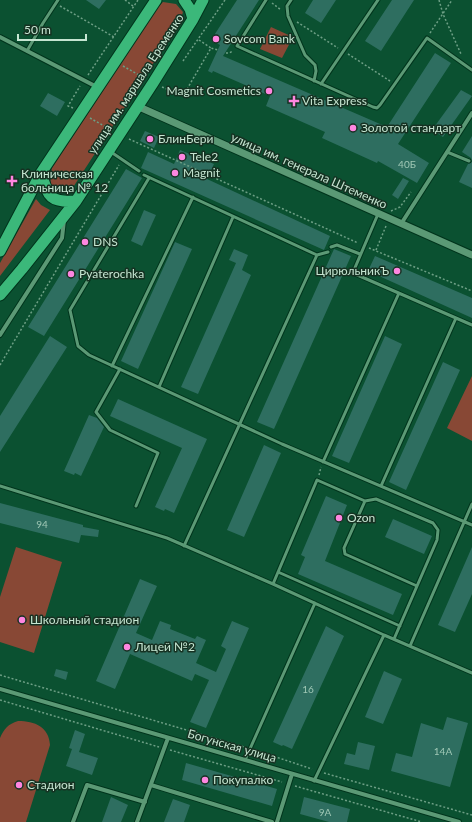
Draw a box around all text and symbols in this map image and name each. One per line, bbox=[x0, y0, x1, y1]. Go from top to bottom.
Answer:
street label: улица им. маршала Еременко bbox=[85, 11, 187, 157]
scale bar bbox=[18, 16, 86, 42]
text: 50 m bbox=[24, 22, 51, 37]
place label: Sovcom Bank bbox=[224, 31, 296, 46]
marker: Sovcom Bank bbox=[211, 34, 221, 44]
place label: Magnit Cosmetics bbox=[167, 83, 261, 98]
marker: Magnit Cosmetics bbox=[264, 86, 274, 96]
place label: Vita Express bbox=[302, 93, 367, 108]
marker: Vita Express bbox=[289, 96, 299, 106]
place label: Золотой стандарт bbox=[361, 120, 461, 135]
marker: Золотой стандарт bbox=[348, 123, 358, 133]
street label: улица им. генерала Штеменко bbox=[229, 129, 390, 212]
place label: БлинБери bbox=[158, 131, 213, 146]
marker: БлинБери bbox=[145, 134, 155, 144]
place label: Tele2 bbox=[190, 149, 218, 164]
marker: Tele2 bbox=[177, 152, 187, 162]
house number: 40Б bbox=[398, 158, 416, 170]
place label: Magnit bbox=[183, 165, 221, 180]
place label: Клиническая больница № 12 bbox=[21, 166, 108, 195]
marker: Magnit bbox=[170, 168, 180, 178]
marker: Клиническая больница № 12 bbox=[6, 175, 18, 187]
place label: DNS bbox=[93, 234, 118, 249]
marker: DNS bbox=[80, 237, 90, 247]
place label: ЦирюльникЪ bbox=[315, 263, 389, 278]
place label: Pyaterochka bbox=[79, 266, 144, 281]
marker: ЦирюльникЪ bbox=[392, 266, 402, 276]
marker: Pyaterochka bbox=[66, 269, 76, 279]
place label: Ozon bbox=[347, 510, 375, 525]
marker: Ozon bbox=[334, 513, 344, 523]
house number: 94 bbox=[36, 518, 48, 530]
place label: Школьный стадион bbox=[30, 612, 139, 627]
marker: Школьный стадион bbox=[17, 615, 27, 625]
place label: Лицей №2 bbox=[134, 639, 195, 654]
marker: Лицей №2 bbox=[122, 642, 132, 652]
house number: 16 bbox=[302, 683, 314, 695]
street label: Богунская улица bbox=[186, 726, 278, 765]
house number: 14А bbox=[434, 745, 452, 757]
place label: Покупалко bbox=[213, 772, 274, 787]
marker: Покупалко bbox=[200, 775, 210, 785]
place label: Стадион bbox=[27, 777, 75, 792]
marker: Стадион bbox=[14, 780, 24, 790]
house number: 9А bbox=[319, 806, 332, 818]

